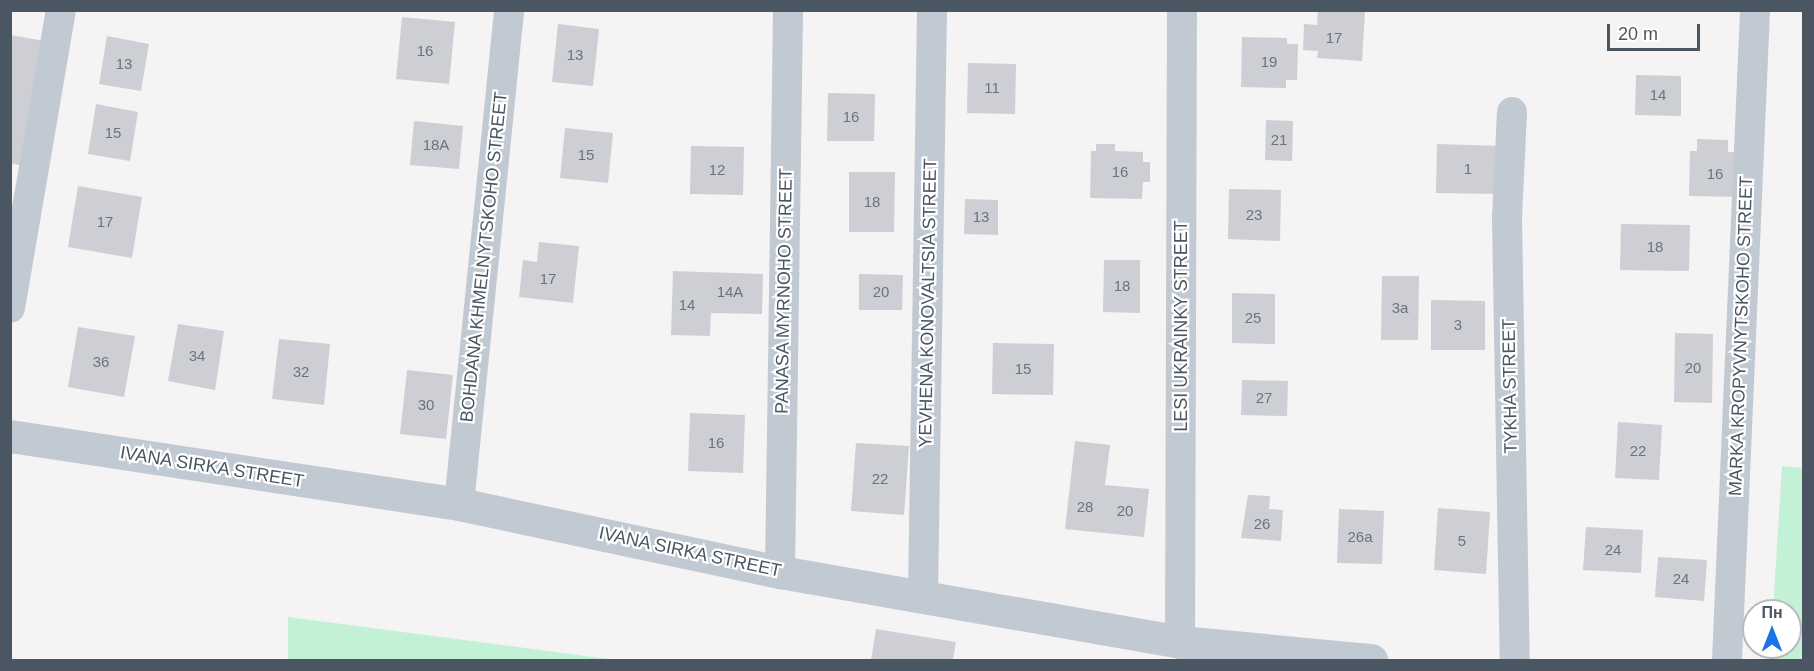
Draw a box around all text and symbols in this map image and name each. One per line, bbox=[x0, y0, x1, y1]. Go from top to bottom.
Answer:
scale bar bbox=[1610, 12, 1703, 50]
text: 20 m bbox=[1618, 24, 1658, 44]
house number: 17 bbox=[1326, 29, 1342, 47]
house number: 16 bbox=[417, 42, 433, 60]
house number: 13 bbox=[567, 46, 583, 64]
house number: 19 bbox=[1261, 53, 1277, 71]
house number: 13 bbox=[116, 55, 132, 73]
house number: 11 bbox=[984, 79, 1000, 97]
house number: 14 bbox=[1650, 86, 1666, 104]
street label: BOHDANA KHMELNYTSKOHO STREET bbox=[456, 90, 512, 424]
house number: 16 bbox=[843, 108, 859, 126]
house number: 15 bbox=[105, 124, 121, 142]
house number: 21 bbox=[1271, 131, 1287, 149]
house number: 18А bbox=[423, 136, 449, 154]
house number: 15 bbox=[578, 146, 594, 164]
street label: YEVHENA KONOVALTSIA STREET bbox=[915, 157, 941, 449]
house number: 1 bbox=[1464, 160, 1472, 178]
house number: 12 bbox=[709, 161, 725, 179]
house number: 16 bbox=[1112, 163, 1128, 181]
house number: 16 bbox=[1707, 165, 1723, 183]
street label: PANASA MYRNOHO STREET bbox=[771, 167, 797, 415]
street label: MARKA KROPYVNYTSKOHO STREET bbox=[1725, 175, 1757, 497]
house number: 18 bbox=[864, 193, 880, 211]
house number: 23 bbox=[1246, 206, 1262, 224]
house number: 13 bbox=[973, 208, 989, 226]
house number: 17 bbox=[97, 213, 113, 231]
street label: LESI UKRAINKY STREET bbox=[1170, 220, 1192, 432]
house number: 18 bbox=[1647, 238, 1663, 256]
house number: 17 bbox=[540, 270, 556, 288]
house number: 18 bbox=[1114, 277, 1130, 295]
house number: 14А bbox=[717, 283, 743, 301]
house number: 20 bbox=[873, 283, 889, 301]
house number: 14 bbox=[679, 296, 695, 314]
house number: 3а bbox=[1392, 299, 1408, 317]
house number: 25 bbox=[1245, 309, 1261, 327]
house number: 3 bbox=[1454, 316, 1462, 334]
street label: TYKHA STREET bbox=[1498, 318, 1522, 454]
house number: 34 bbox=[189, 347, 205, 365]
house number: 36 bbox=[93, 353, 109, 371]
house number: 20 bbox=[1685, 359, 1701, 377]
house number: 15 bbox=[1015, 360, 1031, 378]
house number: 32 bbox=[293, 363, 309, 381]
house number: 27 bbox=[1256, 389, 1272, 407]
house number: 30 bbox=[418, 396, 434, 414]
house number: 16 bbox=[708, 434, 724, 452]
street label: IVANA SIRKA STREET bbox=[118, 442, 306, 492]
house number: 22 bbox=[1630, 442, 1646, 460]
house number: 22 bbox=[872, 470, 888, 488]
house number: 28 bbox=[1077, 498, 1093, 516]
house number: 20 bbox=[1117, 502, 1133, 520]
house number: 26 bbox=[1254, 515, 1270, 533]
street label: IVANA SIRKA STREET bbox=[596, 522, 784, 582]
house number: 26а bbox=[1347, 528, 1373, 546]
house number: 5 bbox=[1458, 532, 1466, 550]
house number: 24 bbox=[1605, 541, 1621, 559]
house number: 24 bbox=[1673, 570, 1689, 588]
north arrow bbox=[1742, 599, 1802, 659]
text: Пн bbox=[1761, 604, 1783, 621]

